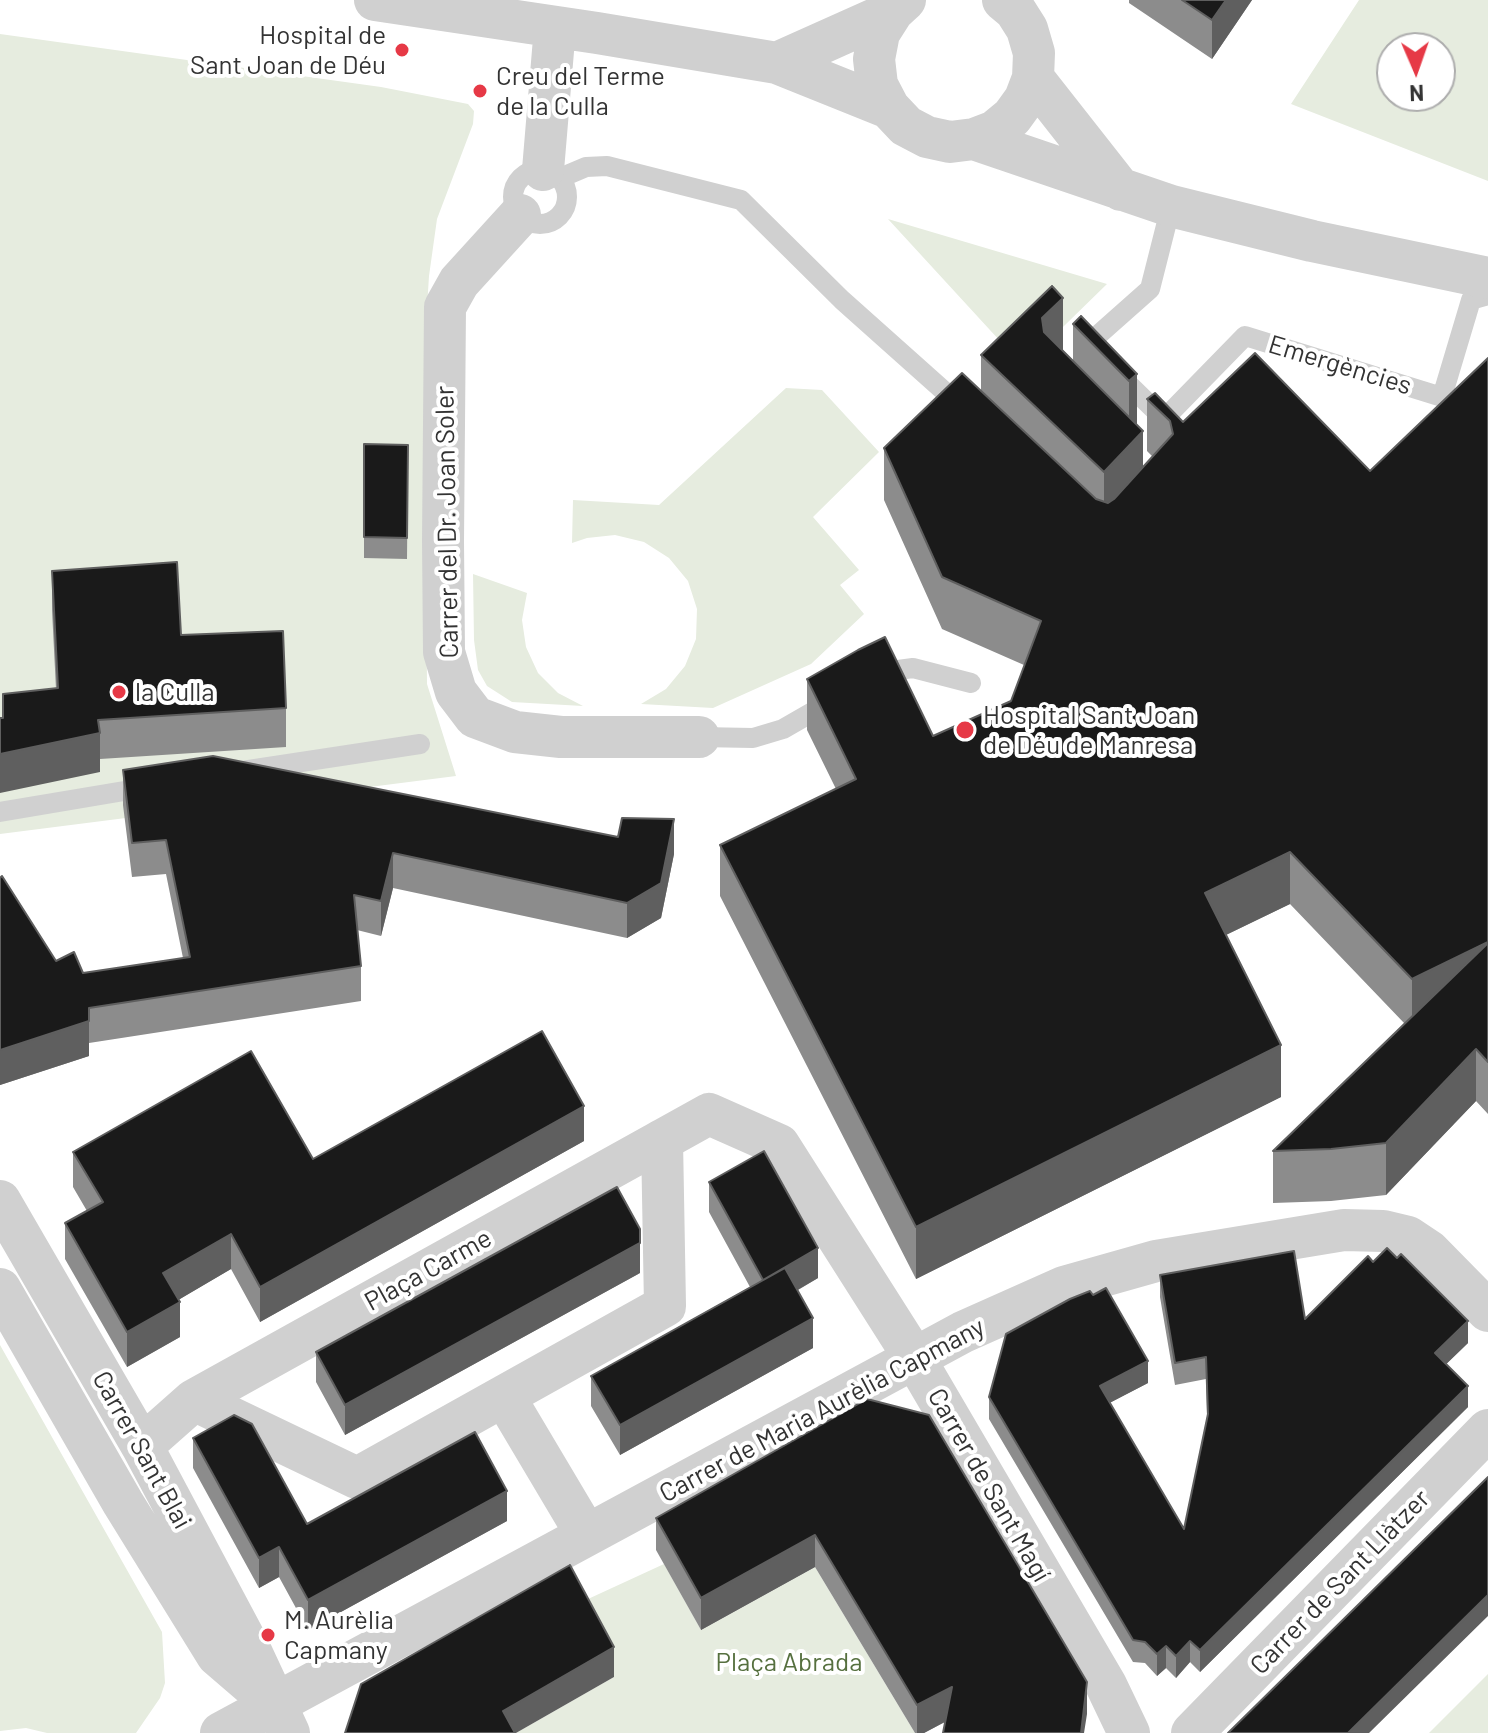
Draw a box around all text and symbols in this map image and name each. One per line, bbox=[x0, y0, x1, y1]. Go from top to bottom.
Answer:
place label: Hospital de Sant Joan de Déu bbox=[190, 19, 386, 80]
north arrow bbox=[1376, 32, 1456, 112]
marker: Hospital de Sant Joan de Déu bbox=[393, 41, 411, 59]
place label: Creu del Terme de la Culla bbox=[496, 60, 665, 122]
text: N bbox=[1409, 81, 1425, 107]
marker: Creu del Terme de la Culla bbox=[471, 82, 489, 100]
street label: Emergències bbox=[1265, 328, 1415, 402]
street label: Carrer del Dr. Joan Soler bbox=[429, 385, 465, 659]
place label: la Culla bbox=[135, 676, 214, 708]
marker: la Culla bbox=[110, 683, 128, 701]
place label: Hospital Sant Joan de Déu de Manresa bbox=[983, 699, 1195, 760]
marker: Hospital Sant Joan de Déu de Manresa bbox=[954, 719, 976, 741]
street label: Plaça Carme bbox=[359, 1222, 497, 1318]
street label: Carrer de Maria Aurèlia Capmany bbox=[654, 1311, 990, 1509]
street label: Carrer Sant Blai bbox=[86, 1366, 198, 1534]
street label: Carrer de Sant Magí bbox=[921, 1383, 1057, 1587]
street label: Carrer de Sant Llàtzer bbox=[1244, 1483, 1436, 1681]
place label: M. Aurèlia Capmany bbox=[284, 1604, 394, 1666]
marker: M. Aurèlia Capmany bbox=[259, 1626, 277, 1644]
park label: Plaça Abrada bbox=[716, 1646, 862, 1678]

